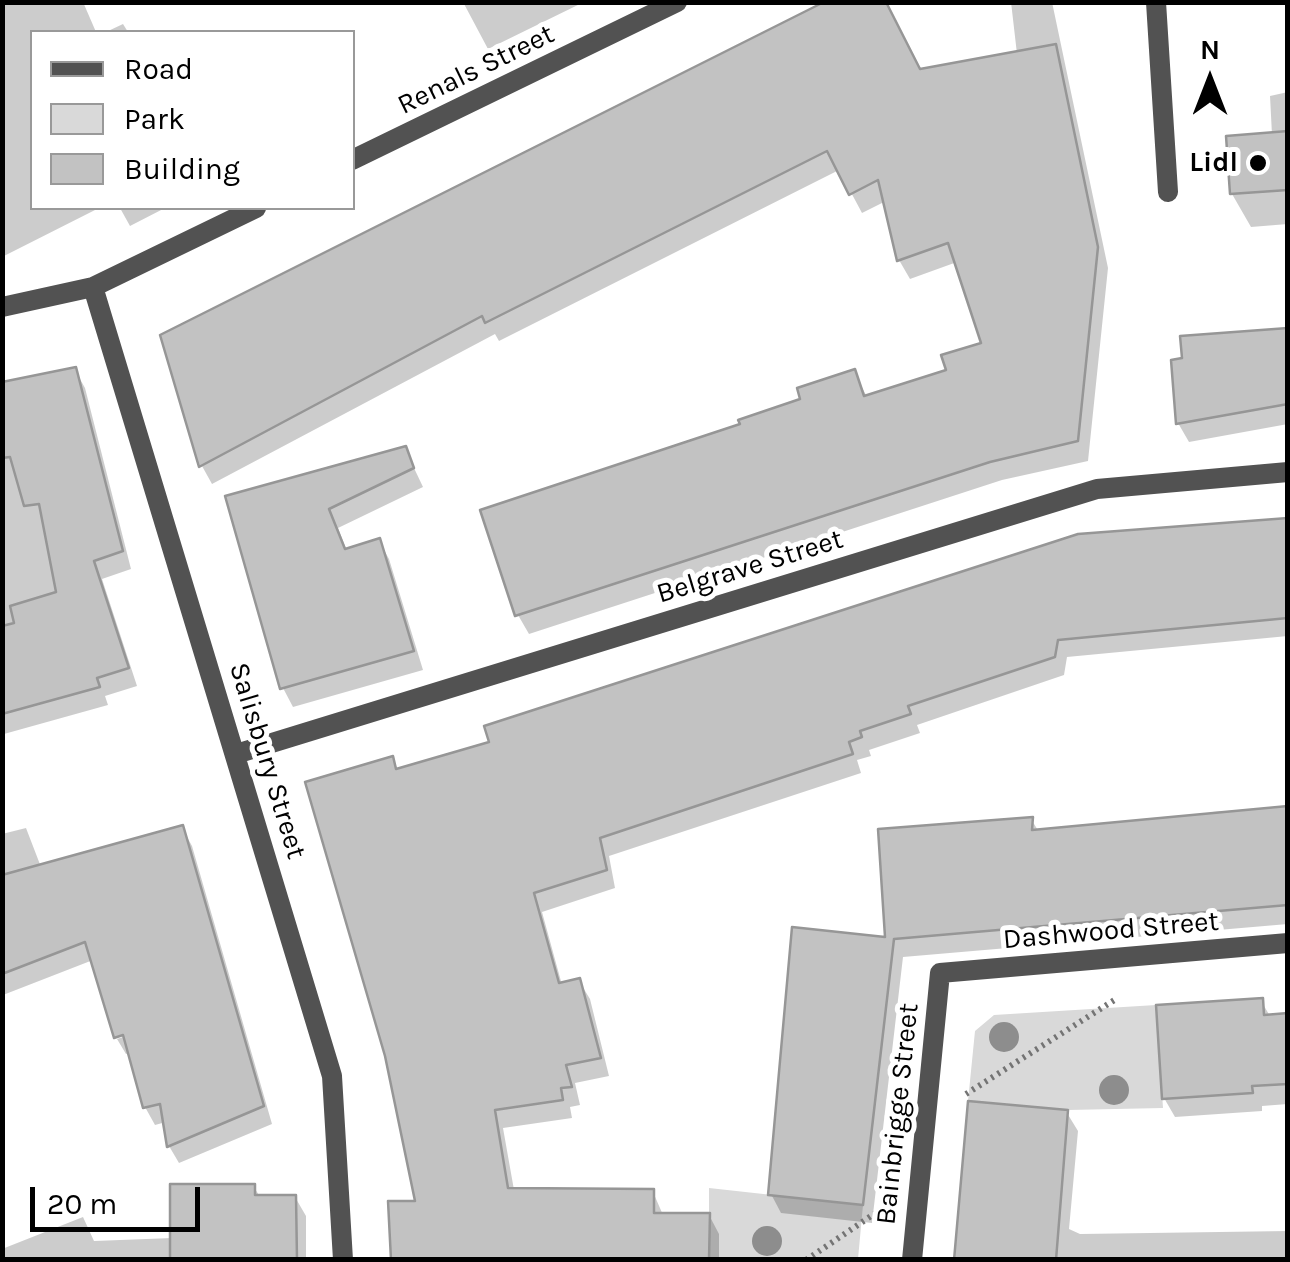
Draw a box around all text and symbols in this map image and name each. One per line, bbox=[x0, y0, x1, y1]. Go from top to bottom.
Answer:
street label: Renals Street bbox=[392, 18, 560, 122]
legend bbox=[30, 30, 355, 210]
north arrow bbox=[1160, 30, 1260, 130]
text: N bbox=[1200, 33, 1220, 66]
text: Road bbox=[124, 51, 193, 87]
text: Park bbox=[124, 101, 185, 137]
place label: Lidl bbox=[1189, 146, 1238, 180]
text: Building bbox=[124, 151, 240, 187]
marker: Lidl bbox=[1247, 152, 1269, 174]
street label: Belgrave Street bbox=[653, 523, 847, 611]
street label: Salisbury Street bbox=[221, 659, 313, 863]
street label: Dashwood Street bbox=[1002, 905, 1220, 957]
street label: Bainbrigge Street bbox=[870, 1002, 926, 1226]
scale bar bbox=[35, 1167, 205, 1229]
text: 20 m bbox=[47, 1186, 117, 1222]

